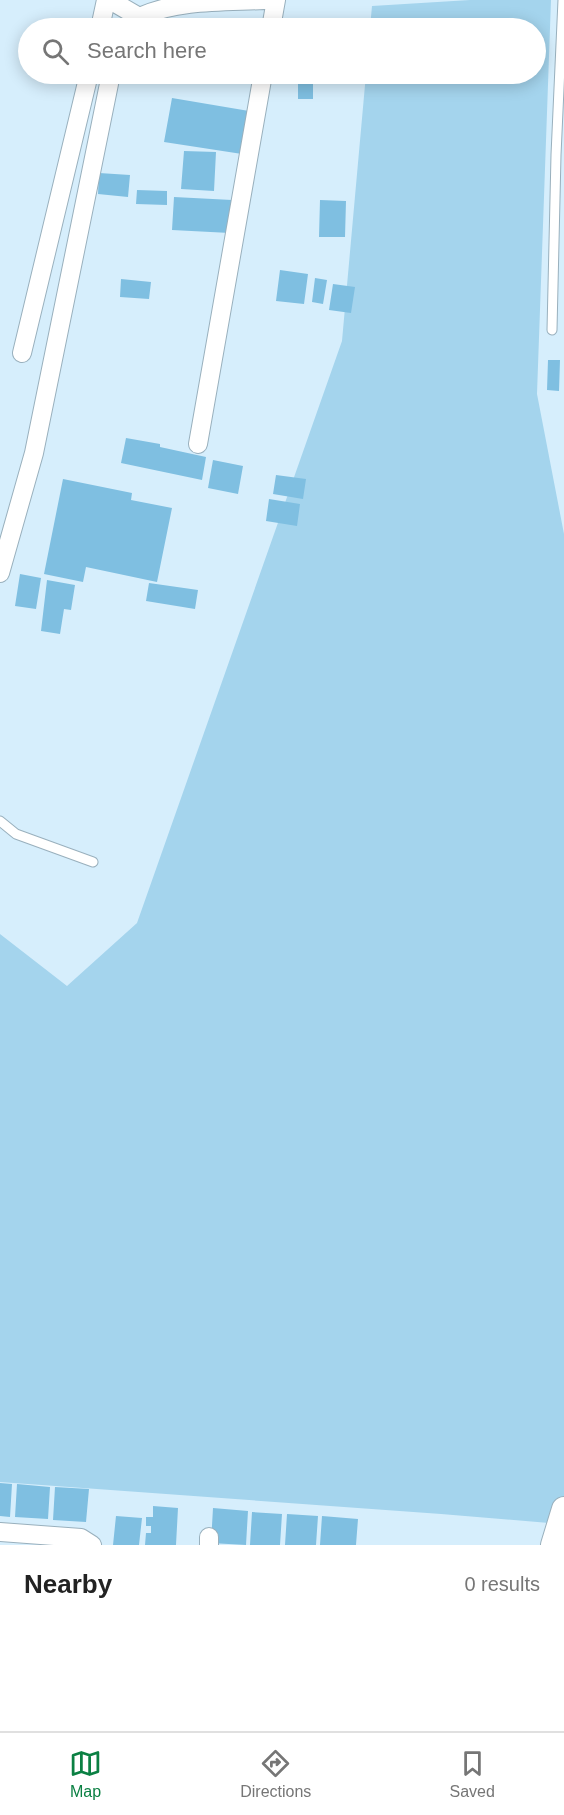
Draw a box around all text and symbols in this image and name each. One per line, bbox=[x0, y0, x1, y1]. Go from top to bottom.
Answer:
search box bbox=[18, 18, 546, 84]
icon: search bbox=[39, 35, 72, 68]
text: Search here bbox=[87, 38, 207, 63]
text: Nearby bbox=[24, 1569, 112, 1599]
text: 0 results bbox=[464, 1573, 540, 1595]
tab: Map bbox=[69, 1747, 102, 1801]
tab: Directions bbox=[240, 1747, 311, 1801]
tab: Saved bbox=[450, 1747, 495, 1801]

